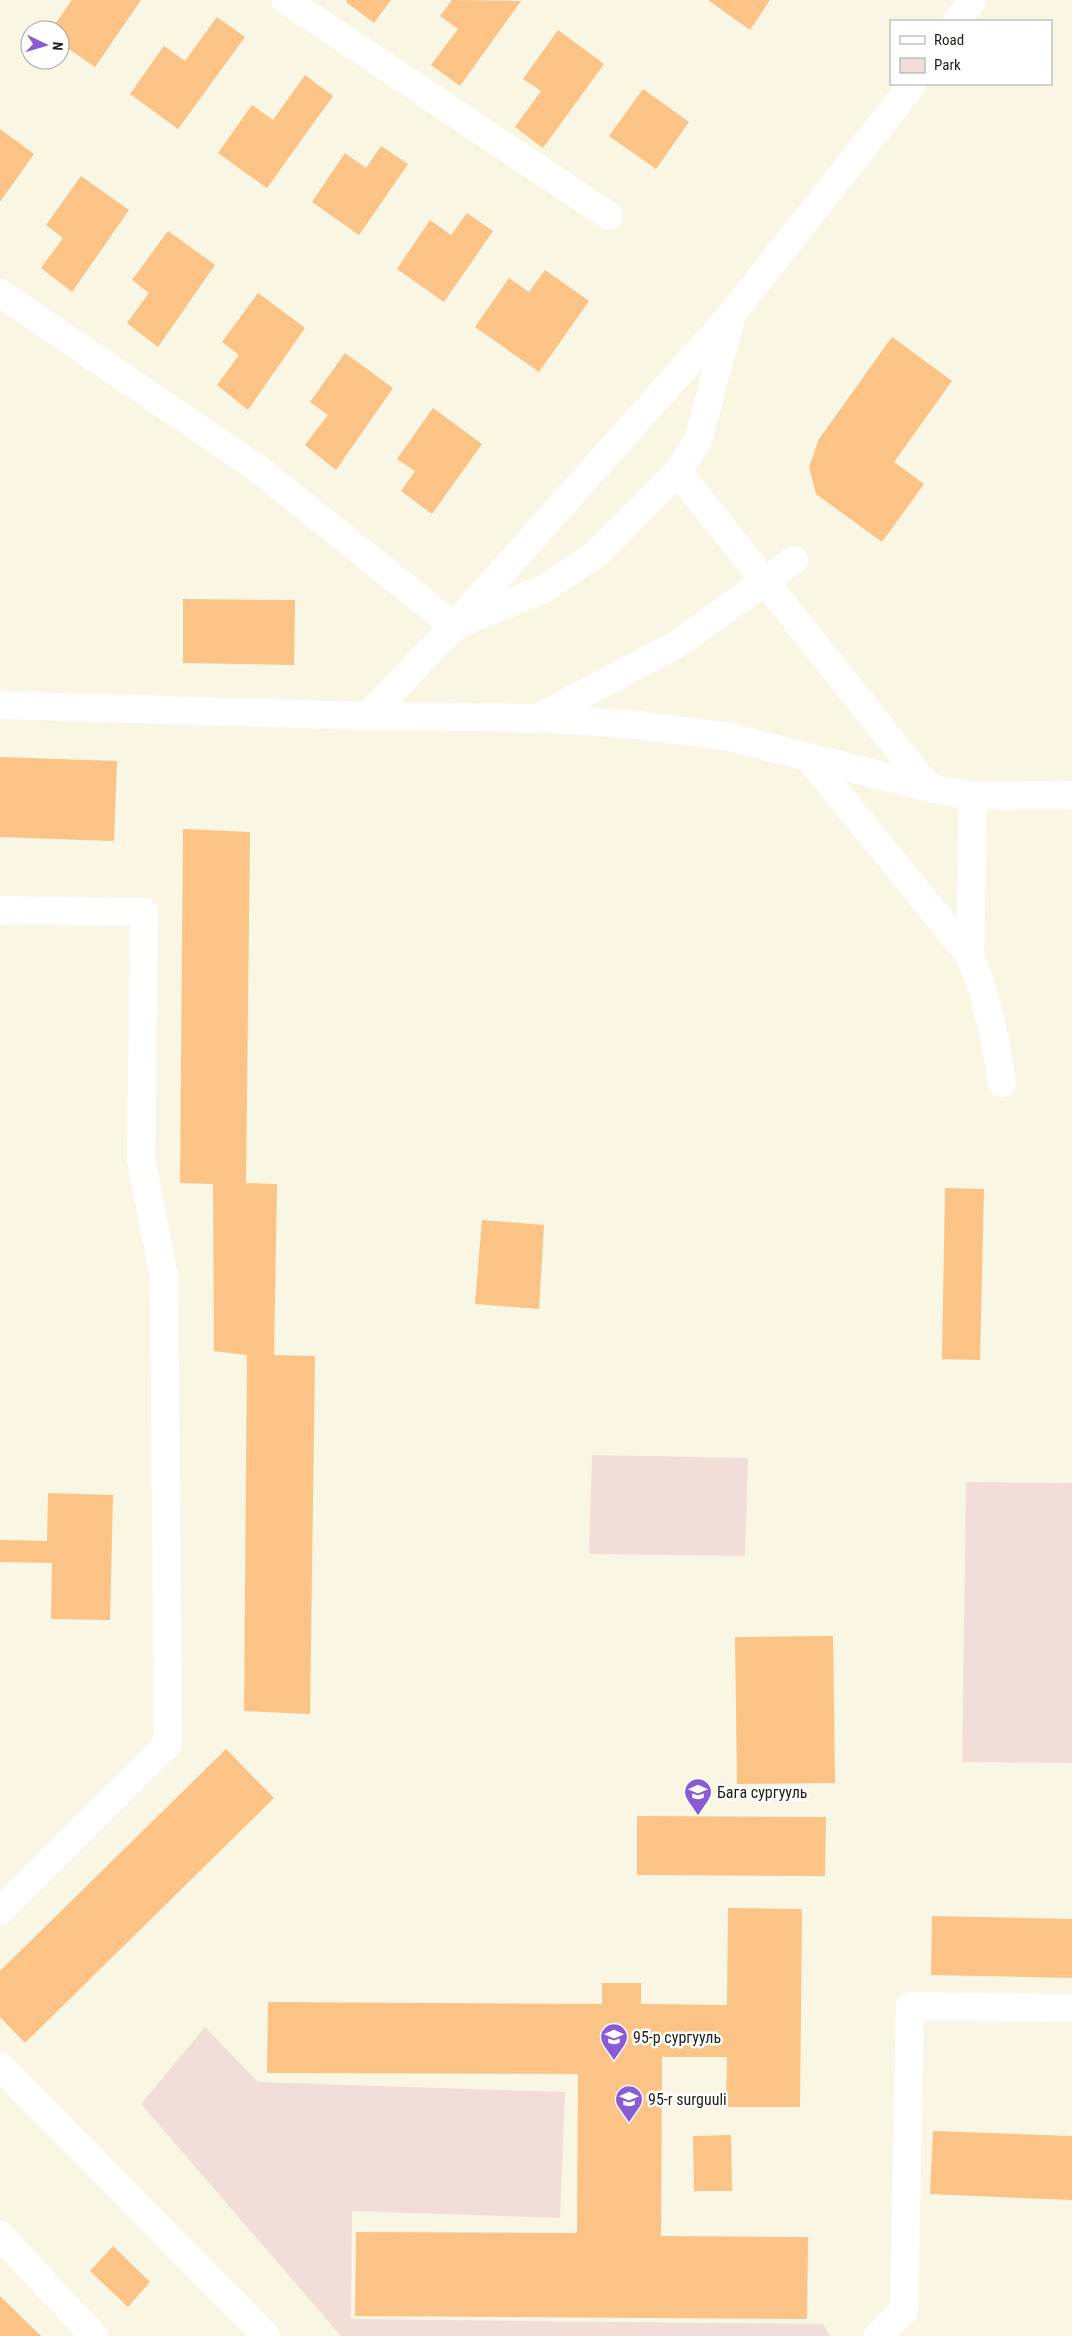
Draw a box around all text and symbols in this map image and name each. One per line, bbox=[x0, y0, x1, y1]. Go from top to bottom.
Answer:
north arrow bbox=[20, 20, 70, 70]
legend bbox=[890, 20, 1052, 85]
text: Road bbox=[934, 31, 964, 49]
text: N bbox=[50, 41, 66, 51]
text: Park bbox=[934, 56, 961, 74]
school or university icon: Бага сургууль bbox=[683, 1777, 713, 1816]
place label: Бага сургууль bbox=[717, 1783, 807, 1802]
school or university icon: 95-р сургууль bbox=[599, 2022, 629, 2061]
place label: 95-р сургууль bbox=[633, 2028, 721, 2047]
school or university icon: 95-r surguuli bbox=[614, 2084, 644, 2123]
place label: 95-r surguuli bbox=[648, 2090, 727, 2109]

